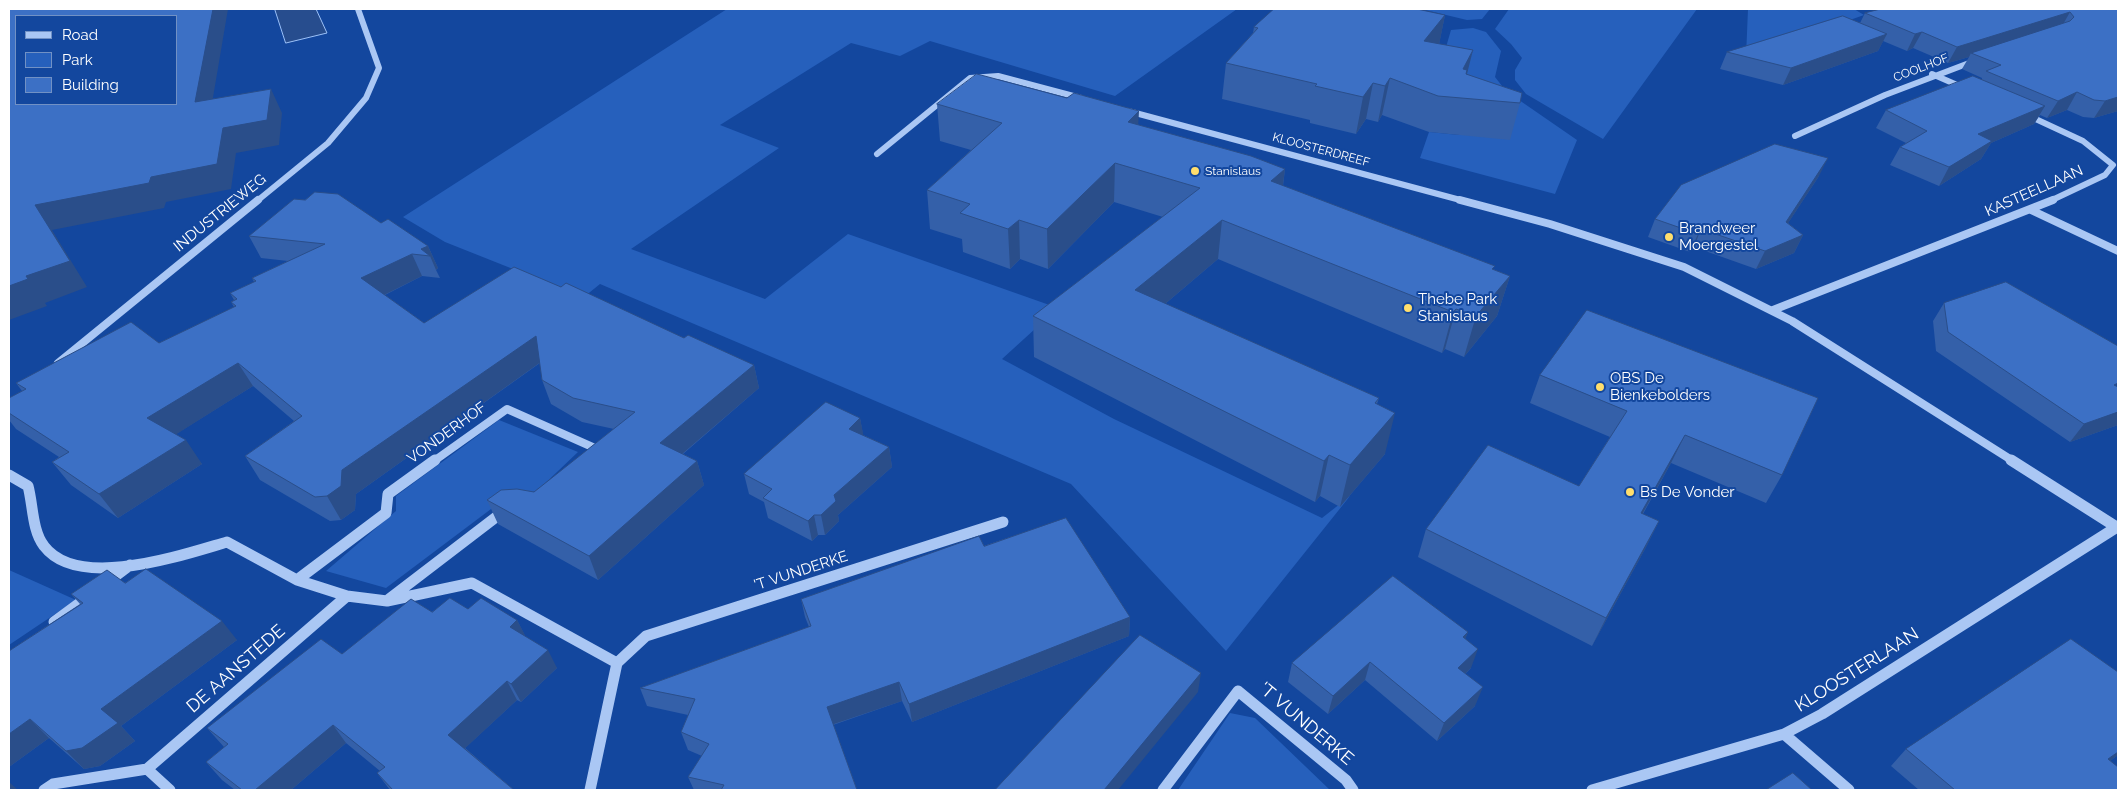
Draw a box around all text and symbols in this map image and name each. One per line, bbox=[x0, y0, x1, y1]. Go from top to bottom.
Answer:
legend bbox=[15, 15, 178, 105]
text: Road bbox=[62, 26, 98, 44]
text: Park bbox=[62, 51, 93, 69]
street label: COOLHOF bbox=[1891, 51, 1951, 85]
text: Building bbox=[62, 76, 119, 94]
street label: KLOOSTERDREEF bbox=[1271, 130, 1371, 170]
street label: KASTEELLAAN bbox=[1982, 161, 2086, 221]
place label: Stanislaus bbox=[1205, 164, 1261, 178]
marker: Stanislaus bbox=[1189, 165, 1201, 177]
street label: INDUSTRIEWEG bbox=[170, 170, 270, 256]
place label: Brandweer Moergestel bbox=[1679, 219, 1758, 254]
marker: Brandweer Moergestel bbox=[1663, 231, 1675, 243]
place label: Thebe Park Stanislaus bbox=[1418, 290, 1497, 325]
marker: Thebe Park Stanislaus bbox=[1402, 302, 1414, 314]
place label: OBS De Bienkebolders bbox=[1610, 369, 1710, 404]
marker: OBS De Bienkebolders bbox=[1594, 381, 1606, 393]
street label: VONDERHOF bbox=[404, 398, 490, 468]
place label: Bs De Vonder bbox=[1640, 483, 1735, 501]
marker: Bs De Vonder bbox=[1624, 486, 1636, 498]
street label: 'T VUNDERKE bbox=[752, 547, 850, 595]
street label: DE AANSTEDE bbox=[182, 620, 290, 718]
street label: KLOOSTERLAAN bbox=[1791, 623, 1923, 717]
street label: 'T VUNDERKE bbox=[1254, 678, 1358, 770]

